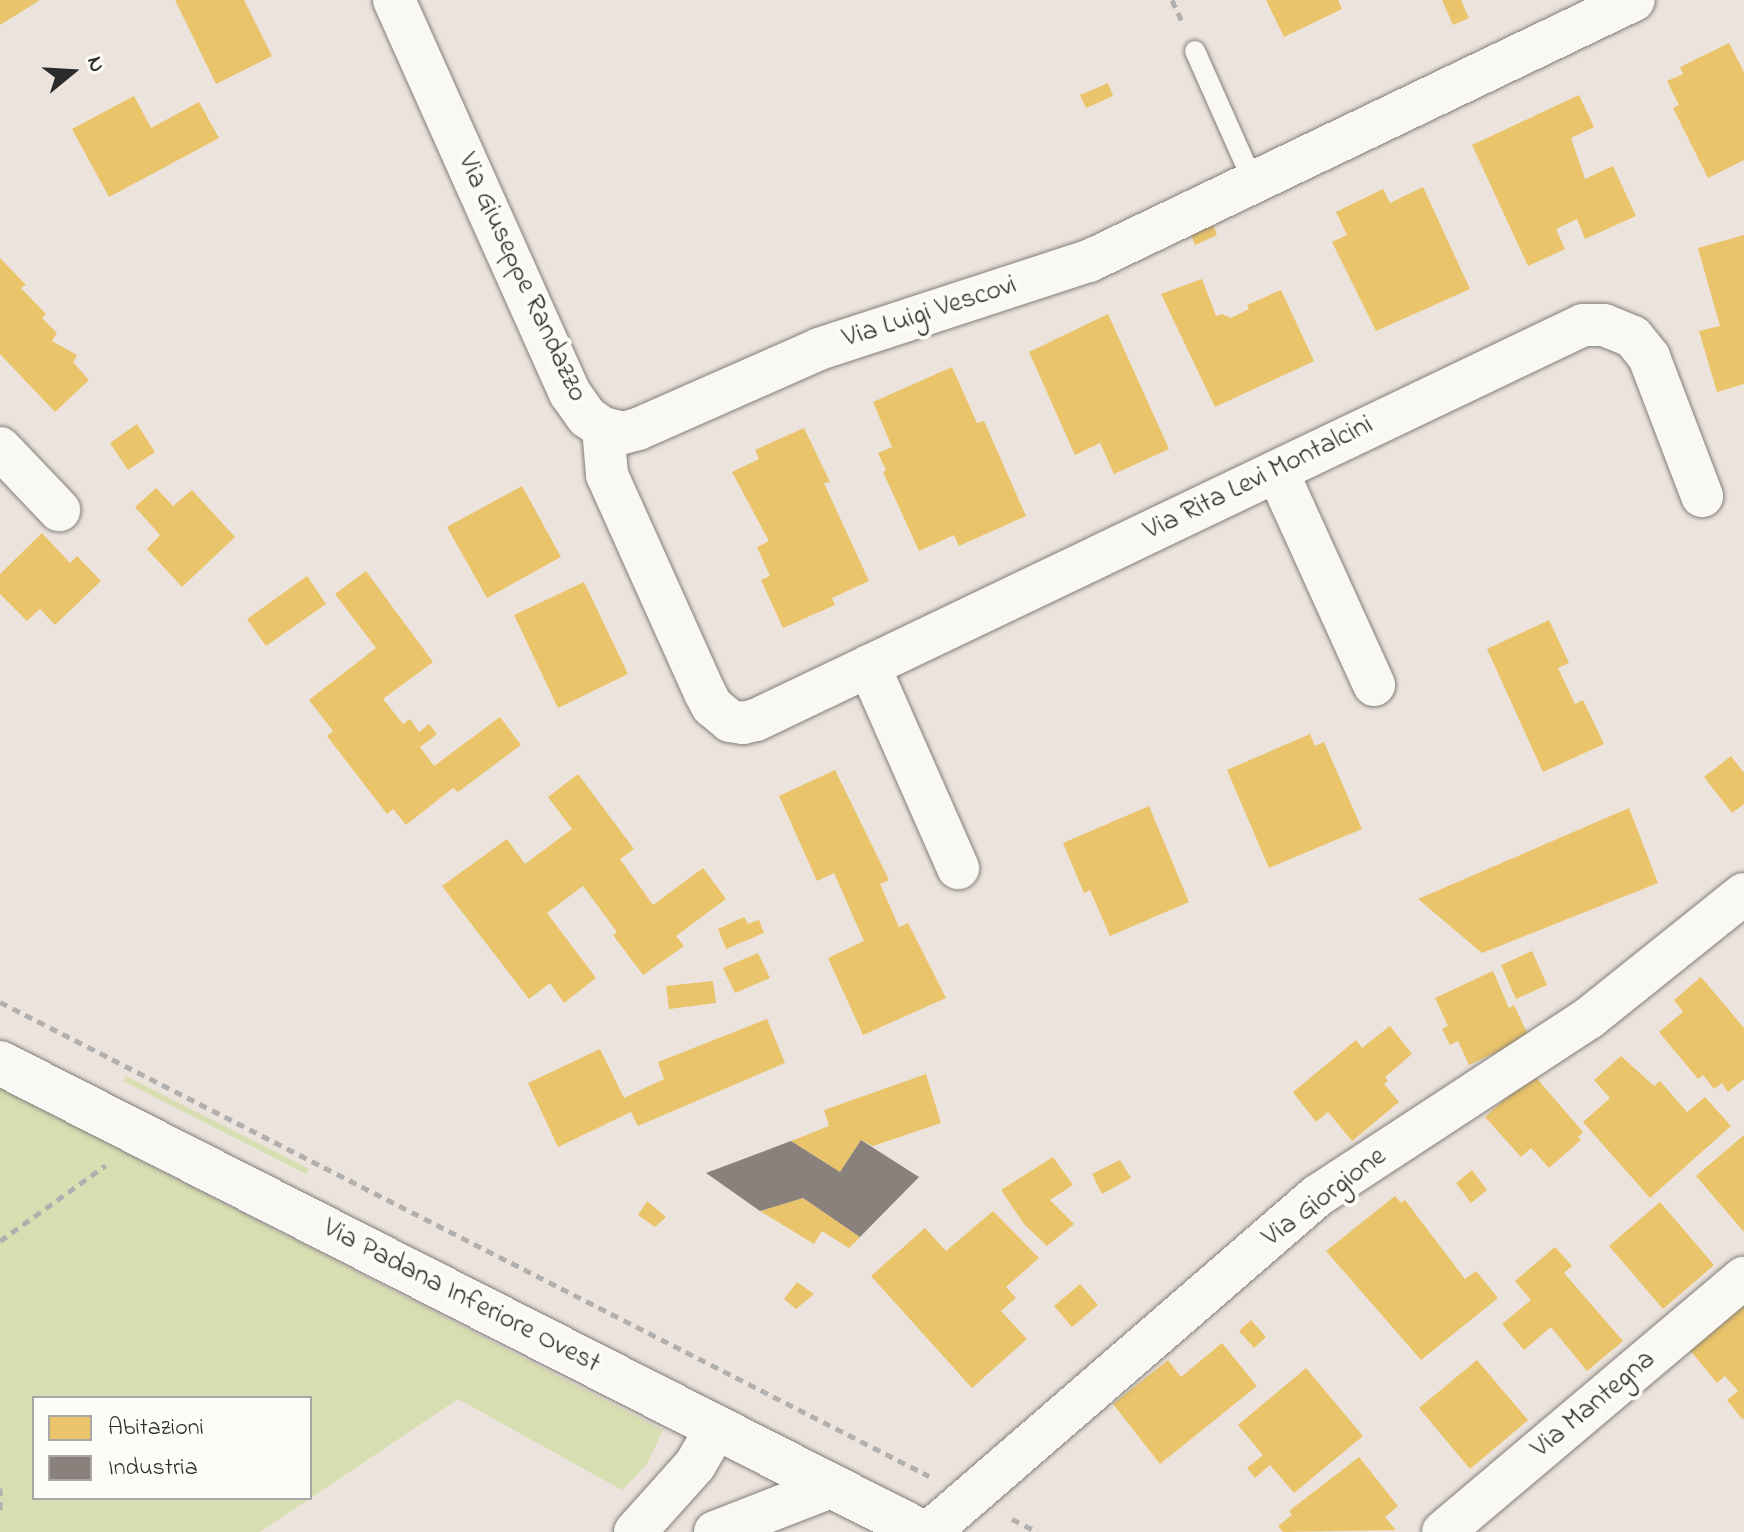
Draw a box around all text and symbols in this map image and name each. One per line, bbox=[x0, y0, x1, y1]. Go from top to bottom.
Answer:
north arrow bbox=[32, 32, 112, 112]
text: N bbox=[77, 53, 112, 77]
street label: Via Giuseppe Randazzo bbox=[449, 148, 593, 408]
street label: Via Luigi Vescovi bbox=[839, 269, 1021, 357]
street label: Via Rita Levi Montalcini bbox=[1139, 409, 1379, 549]
street label: Via Giorgione bbox=[1257, 1141, 1393, 1255]
street label: Via Padana Inferiore Ovest bbox=[317, 1212, 605, 1382]
street label: Via Mantegna bbox=[1525, 1344, 1663, 1466]
legend bbox=[32, 1396, 312, 1500]
text: Abitazioni bbox=[108, 1411, 204, 1446]
text: Industria bbox=[108, 1451, 198, 1486]

